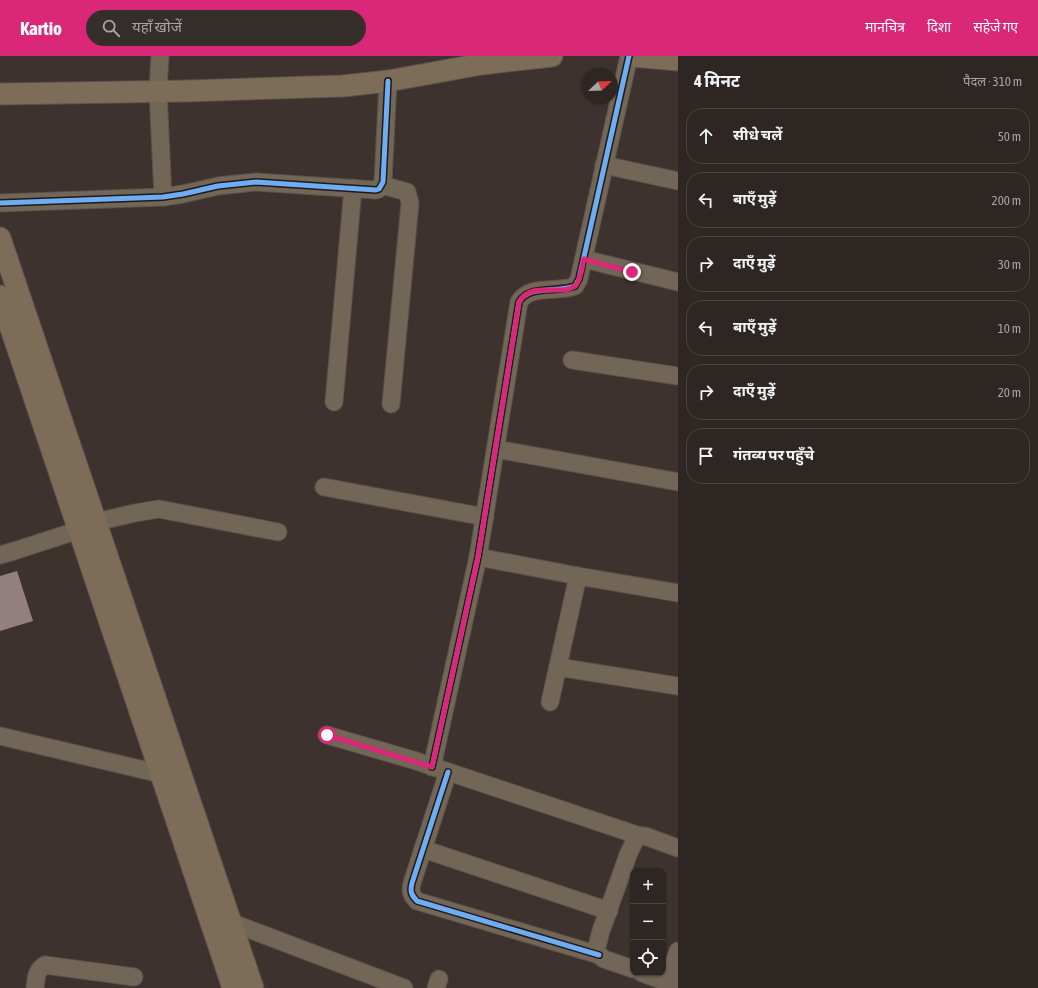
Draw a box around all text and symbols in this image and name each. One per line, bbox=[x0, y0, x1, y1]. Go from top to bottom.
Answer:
search box bbox=[86, 10, 366, 46]
text: Kartio bbox=[20, 17, 62, 39]
icon: search bbox=[100, 17, 122, 39]
text: यहाँ खोजें bbox=[132, 18, 182, 35]
text: मानचित्र bbox=[865, 19, 905, 35]
text: दिशा bbox=[927, 19, 951, 35]
text: सहेजे गए bbox=[973, 19, 1018, 35]
north arrow bbox=[582, 68, 618, 104]
text: 4 मिनट bbox=[694, 71, 740, 91]
text: पैदल · 310 m bbox=[963, 74, 1022, 89]
icon: ahead bbox=[695, 125, 717, 147]
text: सीधे चलें bbox=[733, 126, 782, 143]
text: 50 m bbox=[998, 129, 1021, 144]
icon: left bbox=[695, 189, 717, 211]
text: बाएँ मुड़ें bbox=[733, 190, 776, 207]
text: 200 m bbox=[992, 193, 1021, 208]
icon: right bbox=[695, 253, 717, 275]
text: दाएँ मुड़ें bbox=[733, 254, 775, 271]
text: 30 m bbox=[998, 257, 1021, 272]
route end bbox=[623, 263, 641, 281]
icon: left bbox=[695, 317, 717, 339]
text: बाएँ मुड़ें bbox=[733, 318, 776, 335]
text: 10 m bbox=[998, 321, 1021, 336]
icon: right bbox=[695, 381, 717, 403]
text: दाएँ मुड़ें bbox=[733, 382, 775, 399]
text: 20 m bbox=[998, 385, 1021, 400]
icon: arrive bbox=[695, 445, 717, 467]
text: गंतव्य पर पहुँचे bbox=[733, 446, 814, 463]
route start bbox=[318, 726, 336, 744]
map controls bbox=[630, 868, 666, 976]
button: + bbox=[630, 868, 666, 904]
button: − bbox=[630, 904, 666, 940]
button: locate bbox=[630, 940, 666, 976]

